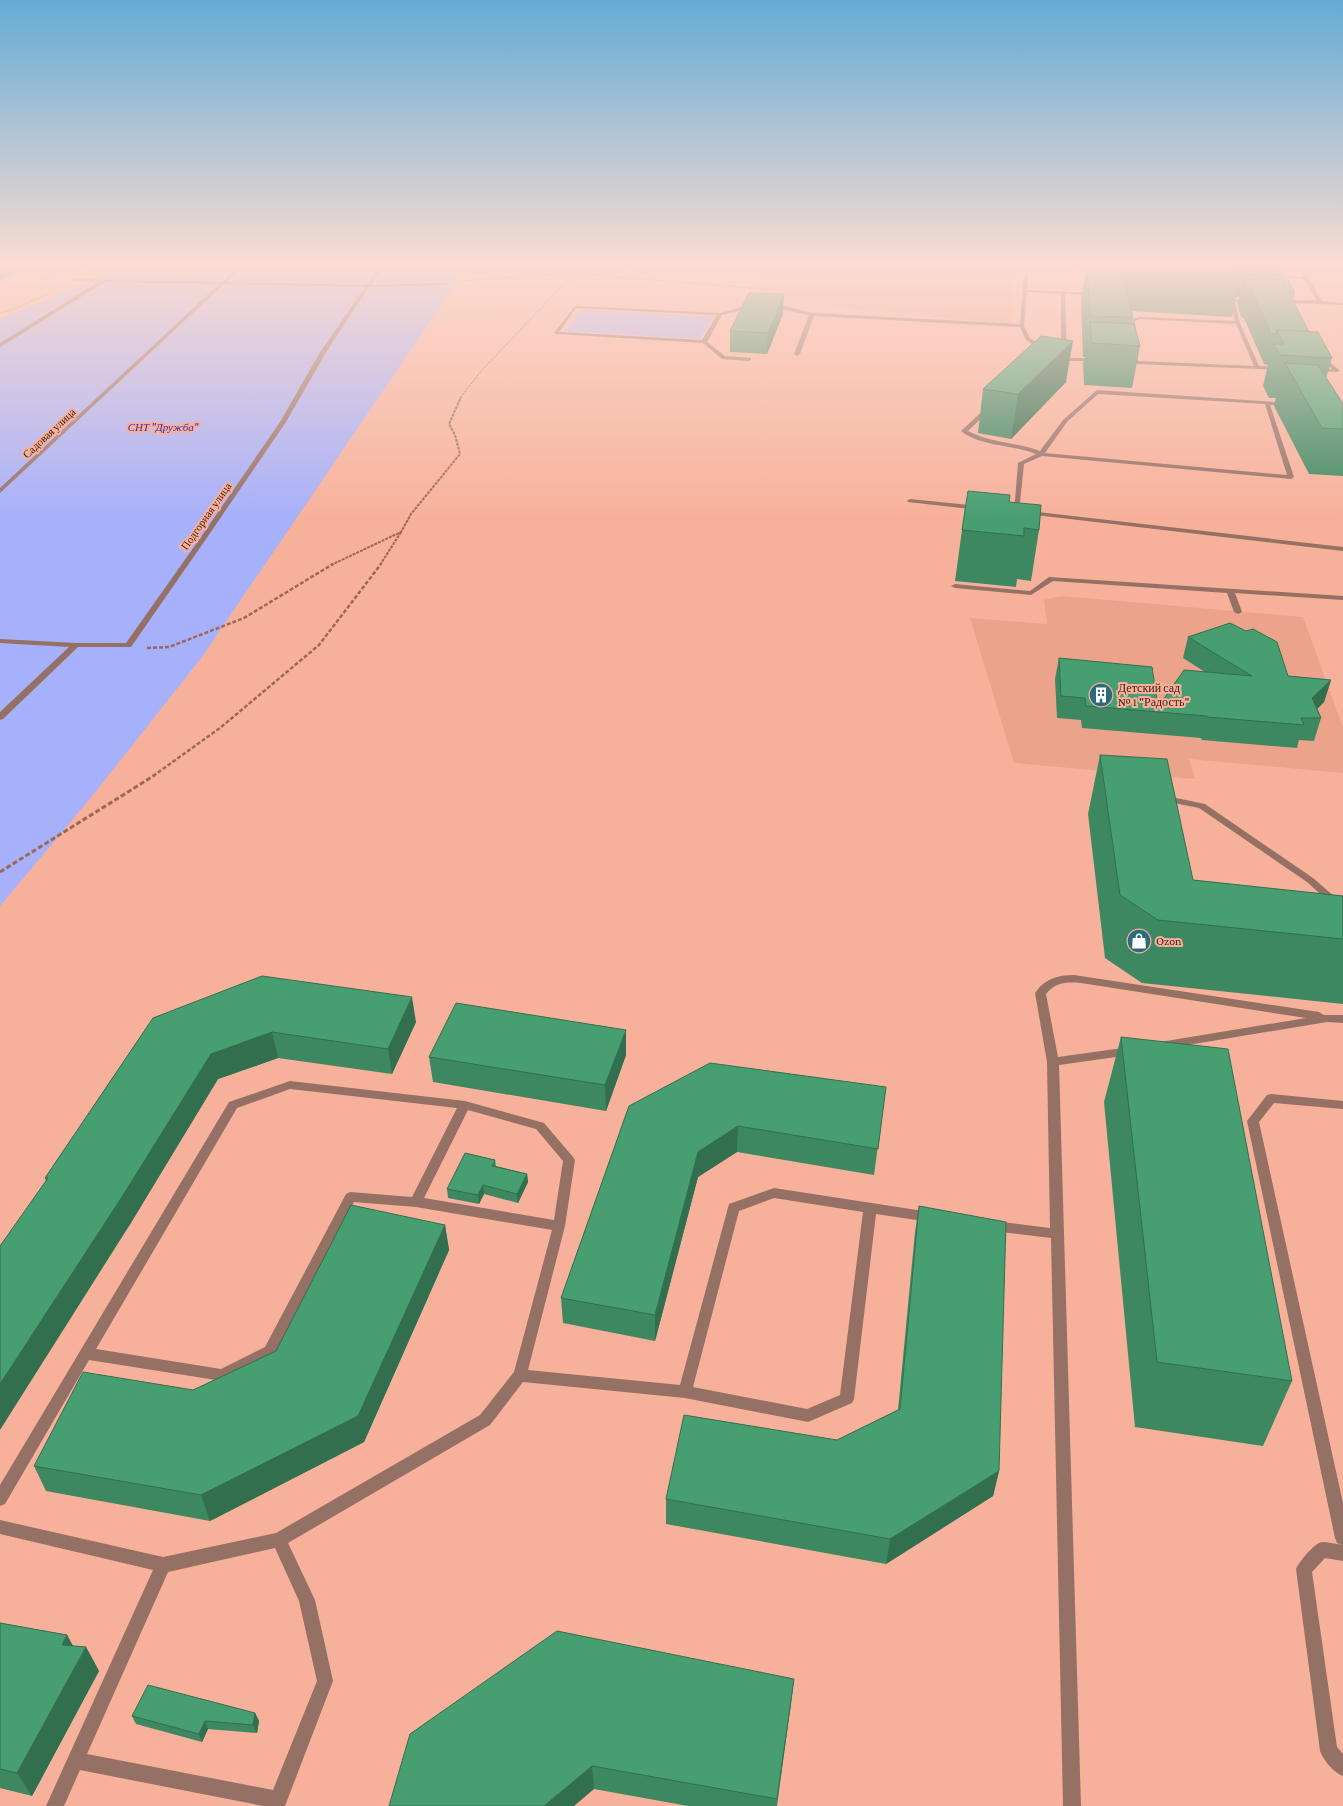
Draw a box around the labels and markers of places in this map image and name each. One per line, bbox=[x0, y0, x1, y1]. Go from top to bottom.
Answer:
place label: Детский сад № 1 "Радость" bbox=[1118, 681, 1189, 709]
building icon: Детский сад № 1 "Радость" bbox=[1088, 682, 1114, 708]
shop icon: Ozon bbox=[1126, 928, 1152, 954]
place label: Ozon bbox=[1156, 934, 1182, 948]

